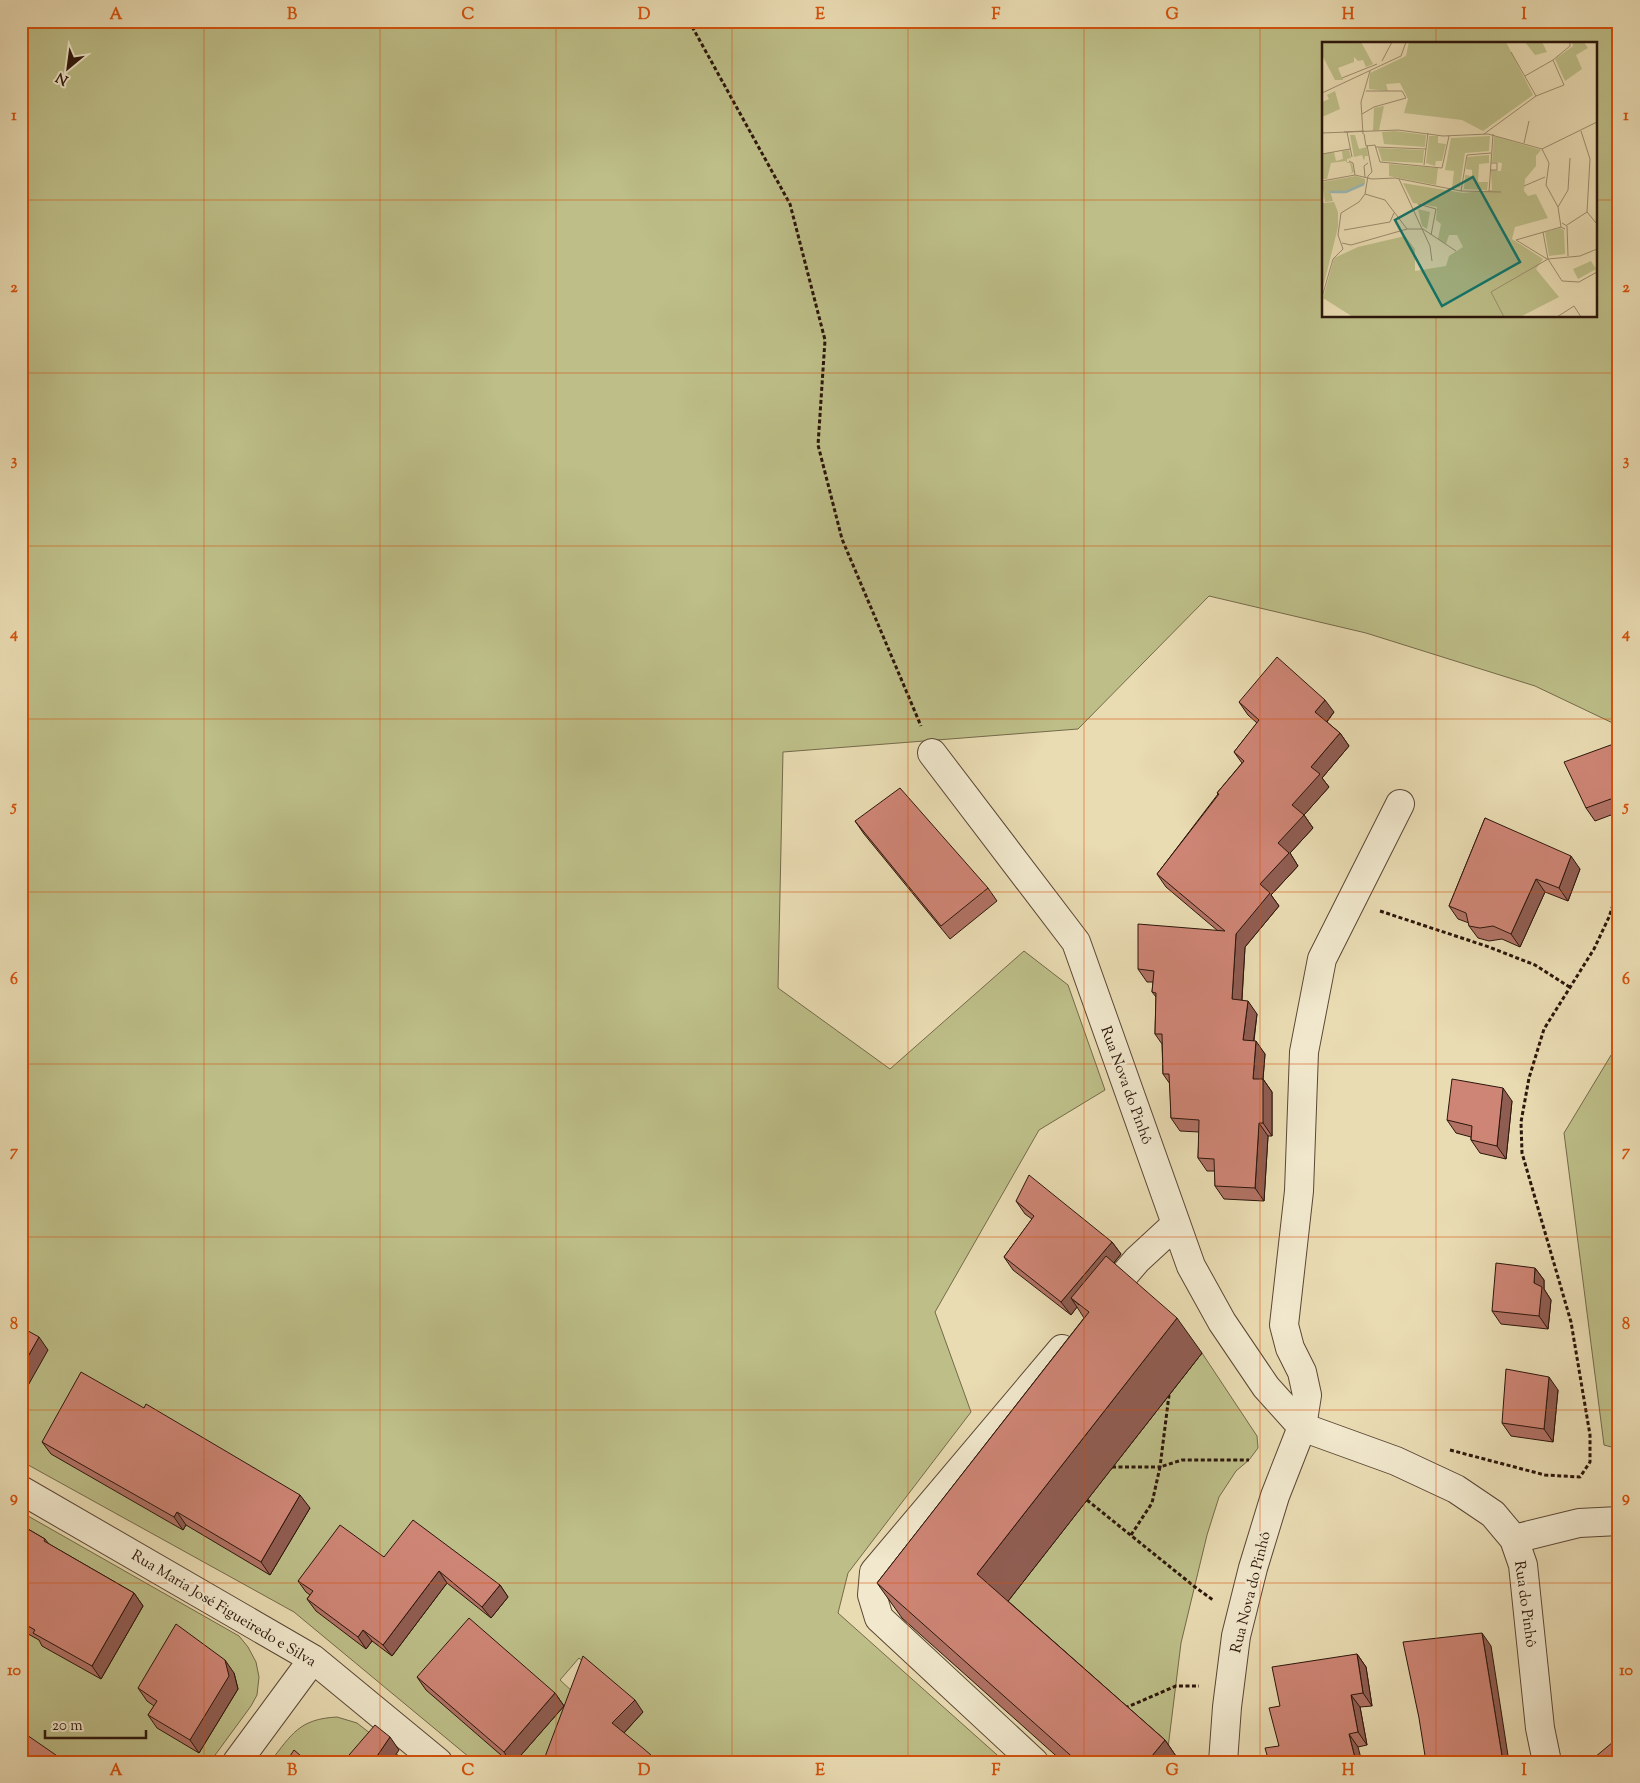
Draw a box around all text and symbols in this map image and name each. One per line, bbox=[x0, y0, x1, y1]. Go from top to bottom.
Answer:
text: A bbox=[110, 4, 123, 27]
text: B bbox=[287, 4, 297, 27]
text: C bbox=[462, 4, 475, 27]
text: D bbox=[638, 4, 651, 27]
text: E bbox=[815, 4, 825, 27]
text: F bbox=[992, 4, 1001, 27]
text: G bbox=[1165, 4, 1179, 27]
text: H bbox=[1342, 4, 1355, 27]
text: I bbox=[1521, 4, 1527, 27]
north arrow bbox=[42, 42, 92, 92]
inset map bbox=[1322, 42, 1598, 318]
text: N bbox=[53, 66, 72, 89]
text: 1 bbox=[11, 105, 17, 128]
text: 1 bbox=[1623, 105, 1629, 128]
text: 2 bbox=[10, 277, 18, 300]
text: 2 bbox=[1622, 277, 1630, 300]
text: 3 bbox=[11, 450, 18, 473]
text: 3 bbox=[1623, 450, 1630, 473]
text: 4 bbox=[9, 623, 18, 646]
text: 4 bbox=[1621, 623, 1630, 646]
text: 5 bbox=[9, 796, 17, 819]
text: 5 bbox=[1621, 796, 1629, 819]
text: 6 bbox=[10, 969, 18, 992]
text: 6 bbox=[1622, 969, 1630, 992]
street label: Rua Nova do Pinhô bbox=[1094, 1023, 1157, 1148]
text: 7 bbox=[10, 1141, 19, 1164]
text: 7 bbox=[1622, 1141, 1631, 1164]
text: 8 bbox=[10, 1314, 18, 1337]
text: 8 bbox=[1622, 1314, 1630, 1337]
text: 9 bbox=[10, 1487, 18, 1510]
text: 9 bbox=[1622, 1487, 1630, 1510]
street label: Rua Nova do Pinhô bbox=[1226, 1529, 1277, 1655]
street label: Rua Maria José Figueiredo e Silva bbox=[127, 1546, 320, 1673]
street label: Rua do Pinhô bbox=[1508, 1560, 1541, 1649]
text: 10 bbox=[7, 1660, 21, 1683]
text: 10 bbox=[1619, 1660, 1633, 1683]
scale bar bbox=[45, 1708, 146, 1740]
text: 20 m bbox=[52, 1716, 83, 1737]
text: A bbox=[110, 1760, 123, 1783]
text: B bbox=[287, 1760, 297, 1783]
text: C bbox=[462, 1760, 475, 1783]
text: D bbox=[638, 1760, 651, 1783]
text: E bbox=[815, 1760, 825, 1783]
text: F bbox=[992, 1760, 1001, 1783]
text: G bbox=[1165, 1760, 1179, 1783]
text: H bbox=[1342, 1760, 1355, 1783]
text: I bbox=[1521, 1760, 1527, 1783]

